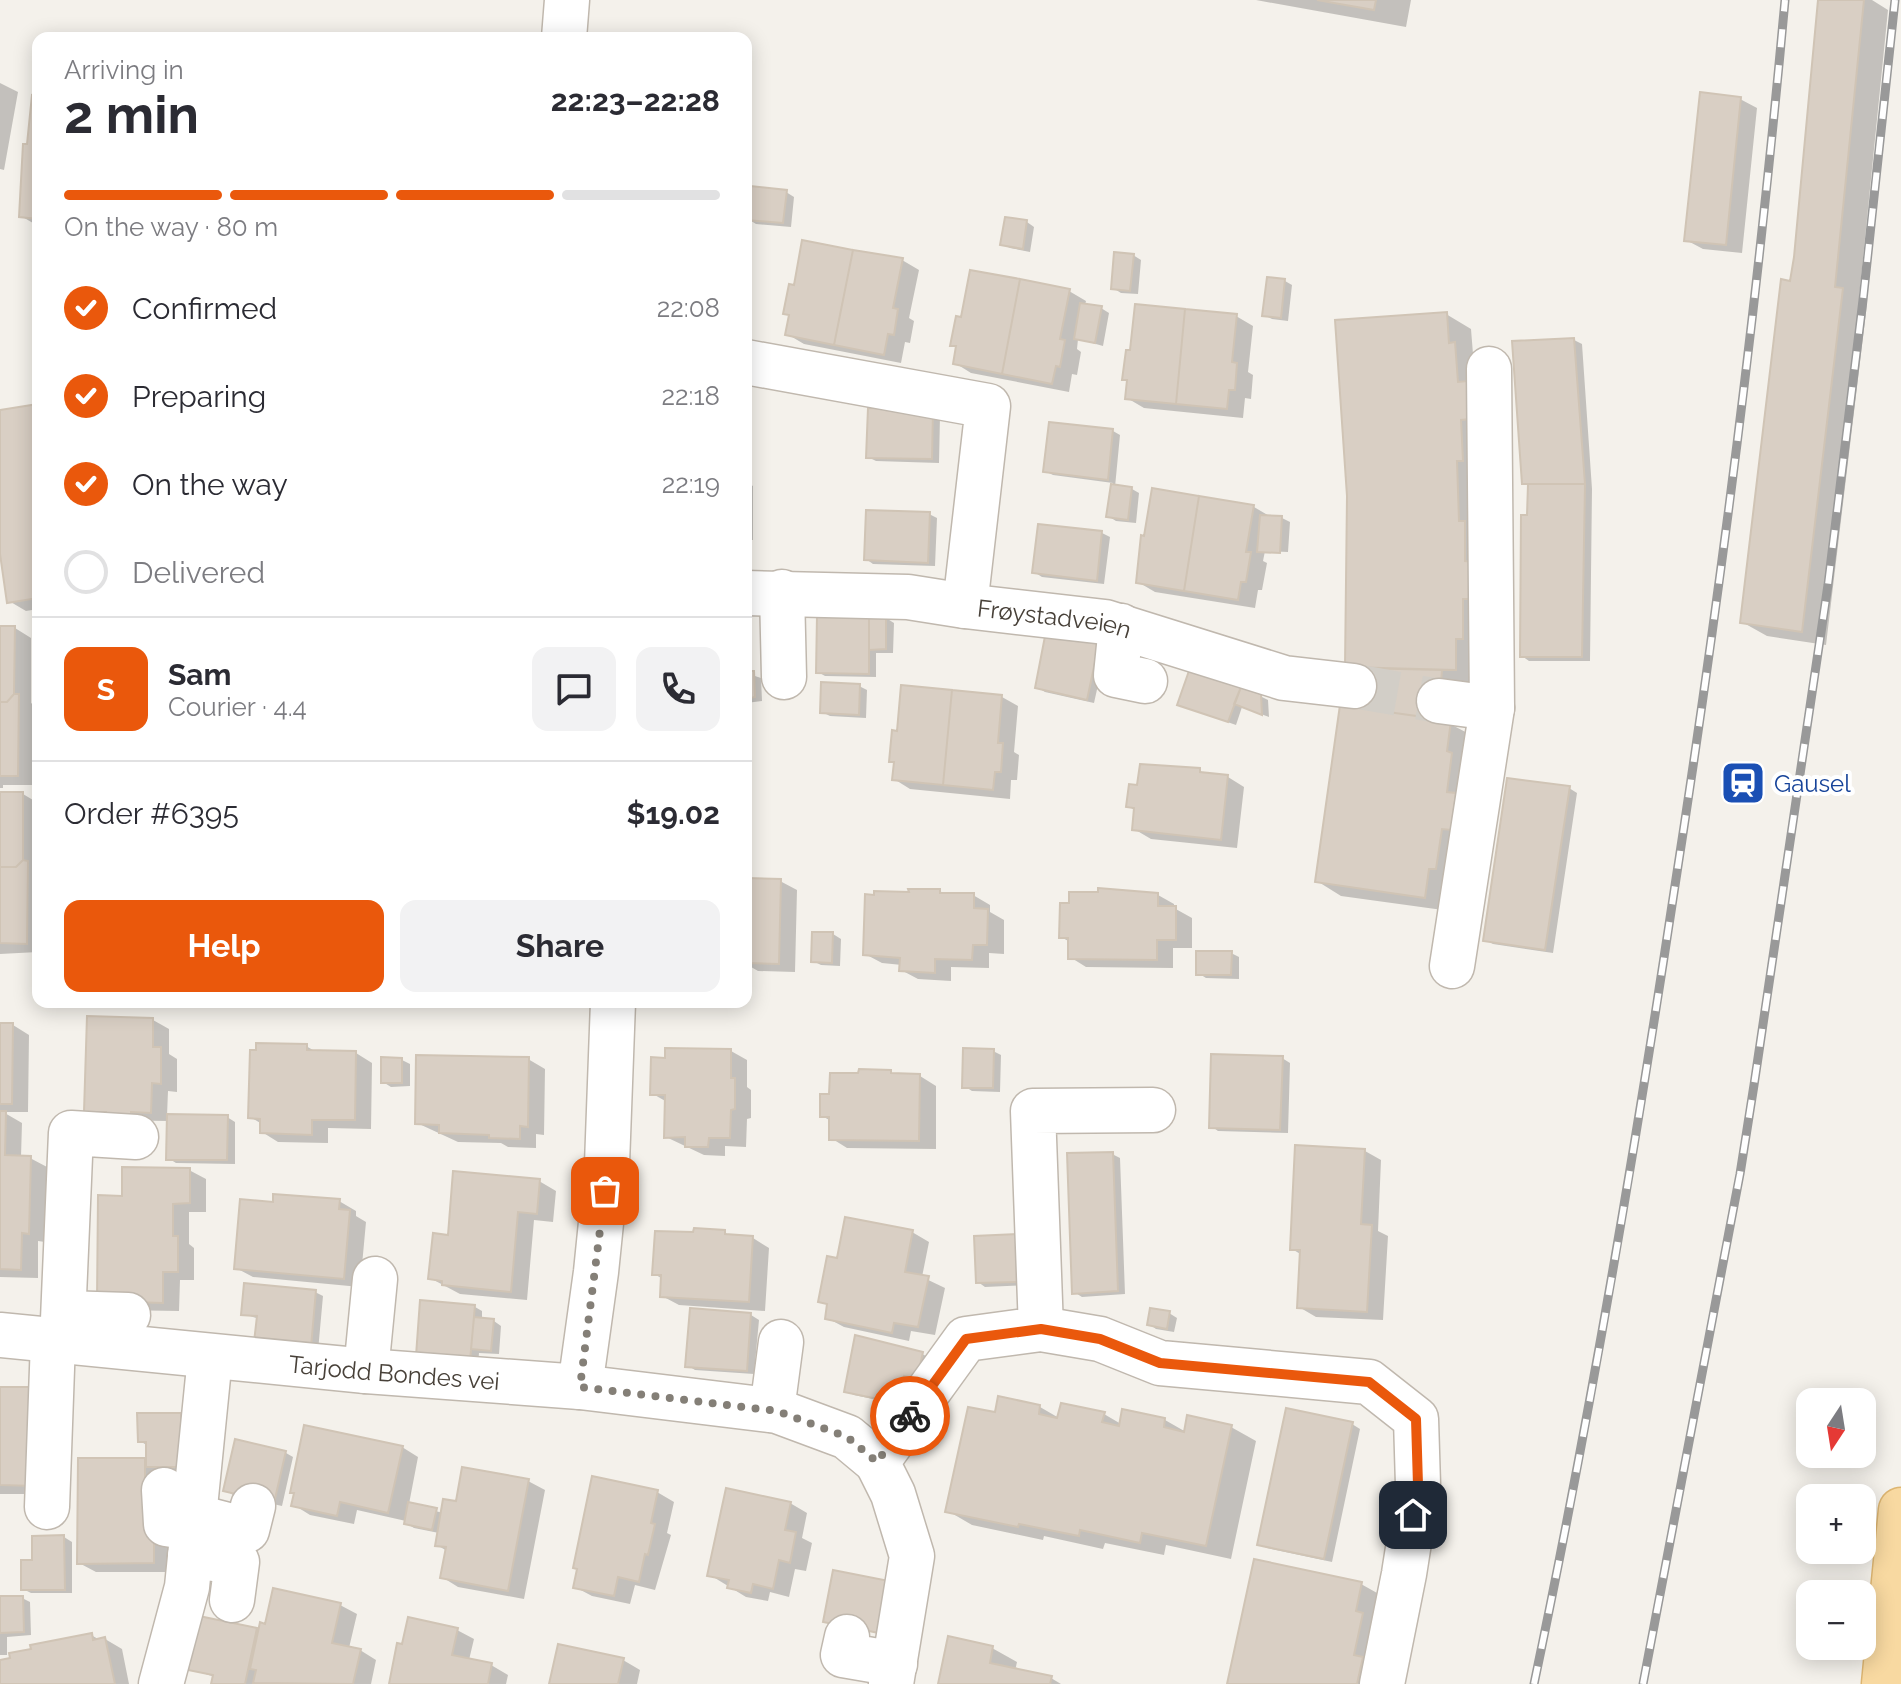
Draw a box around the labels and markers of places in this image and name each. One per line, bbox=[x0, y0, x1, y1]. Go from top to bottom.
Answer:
station icon: Gausel bbox=[1719, 759, 1767, 807]
place label: Gausel bbox=[1774, 769, 1851, 798]
pin bbox=[571, 1157, 639, 1225]
pin bbox=[1379, 1481, 1447, 1549]

